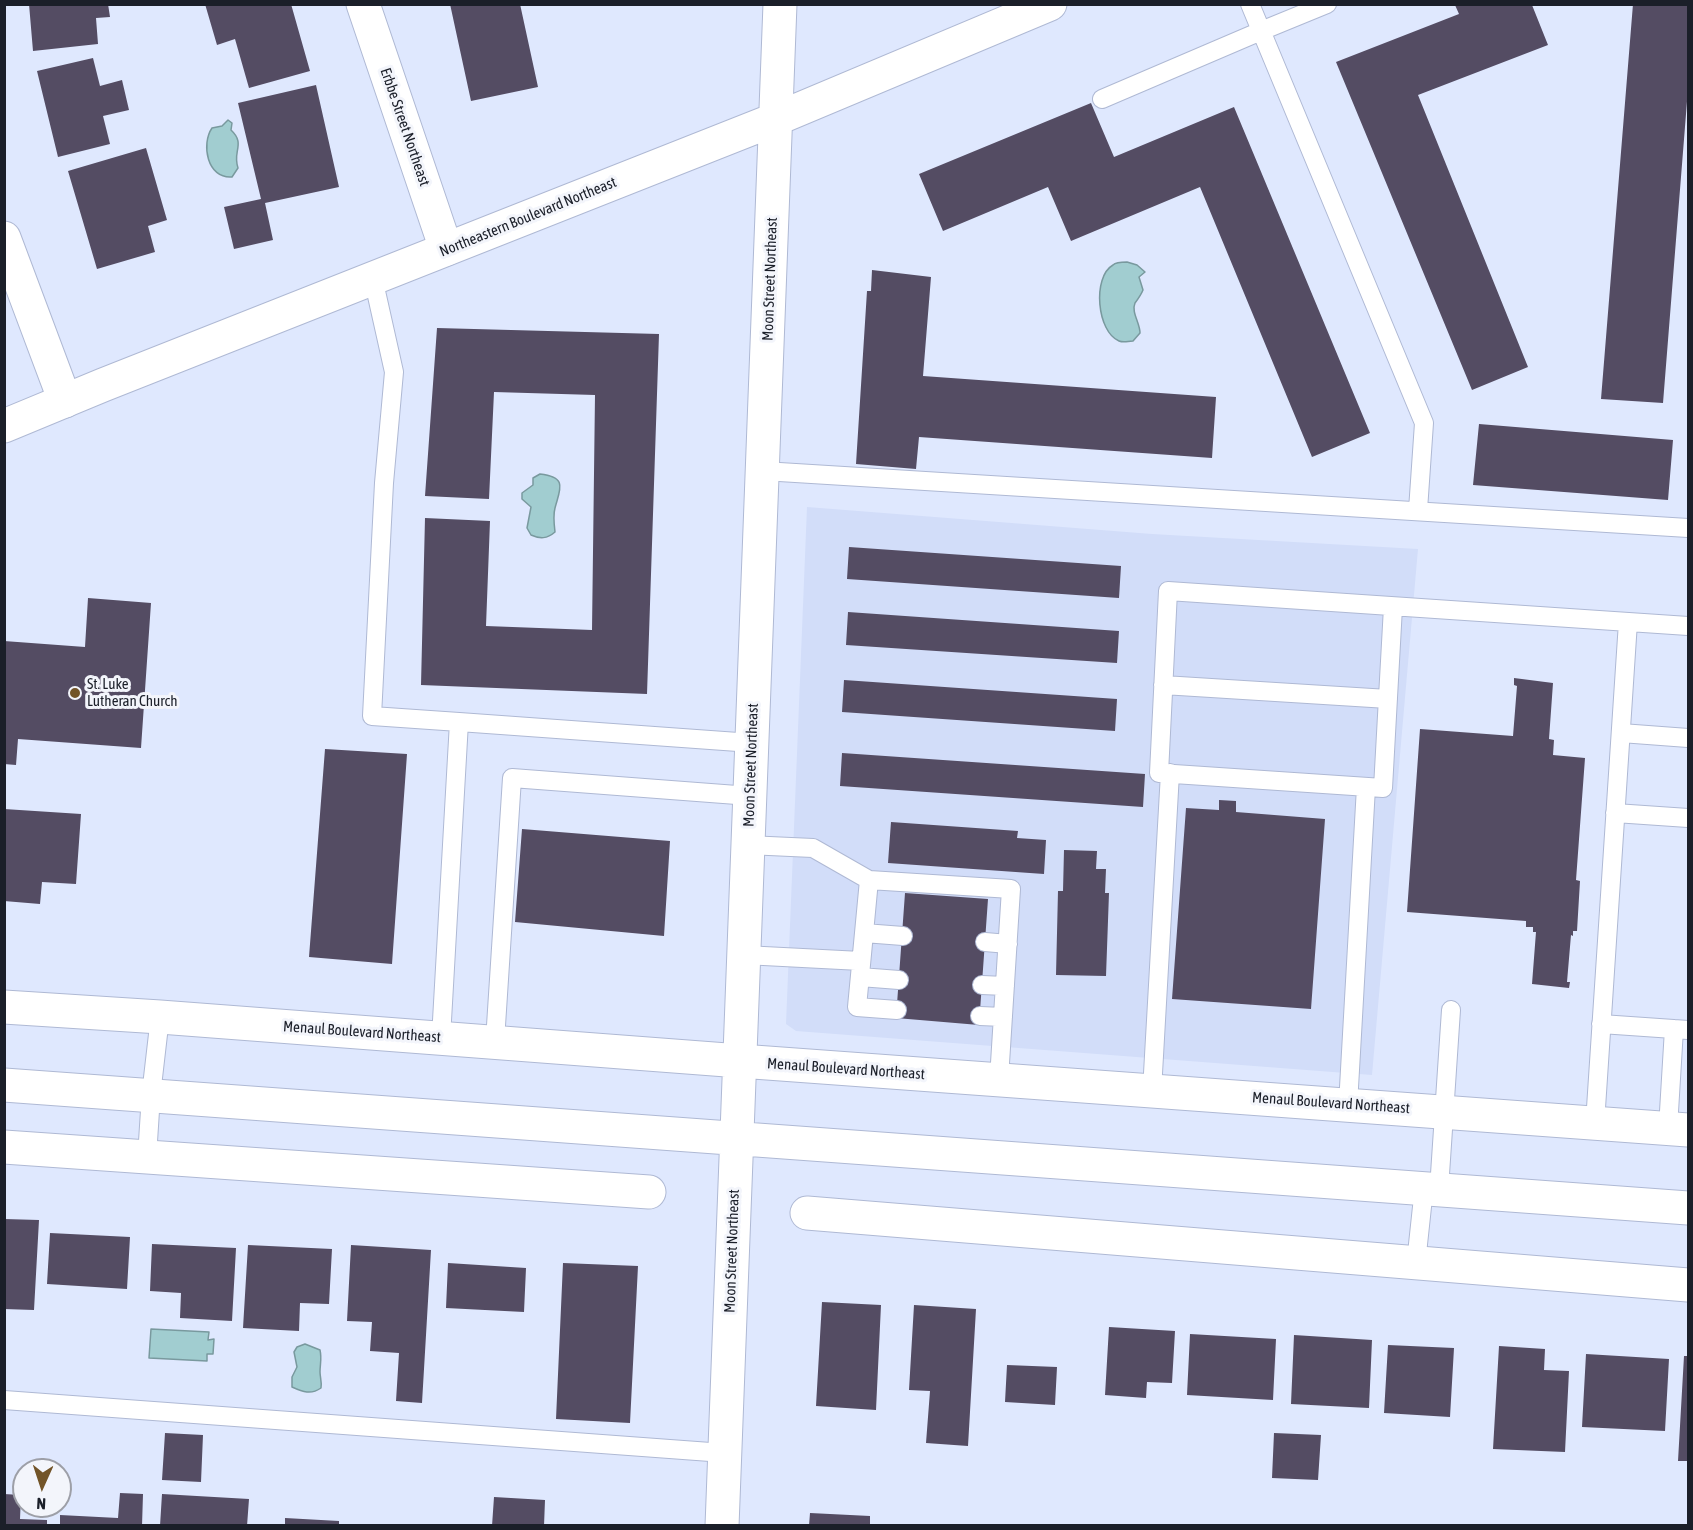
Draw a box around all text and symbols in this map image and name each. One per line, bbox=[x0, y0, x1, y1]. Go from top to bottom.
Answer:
street label: Erbbe Street Northeast bbox=[376, 65, 434, 189]
street label: Northeastern Boulevard Northeast bbox=[437, 173, 619, 261]
street label: Moon Street Northeast bbox=[759, 217, 781, 341]
place label: St. Luke Lutheran Church bbox=[87, 675, 177, 710]
marker: St. Luke Lutheran Church bbox=[68, 686, 82, 700]
street label: Moon Street Northeast bbox=[740, 703, 762, 827]
street label: Menaul Boulevard Northeast bbox=[283, 1018, 441, 1046]
street label: Menaul Boulevard Northeast bbox=[767, 1055, 925, 1083]
street label: Menaul Boulevard Northeast bbox=[1252, 1089, 1410, 1117]
street label: Moon Street Northeast bbox=[721, 1189, 743, 1313]
north arrow bbox=[12, 1458, 72, 1518]
text: N bbox=[36, 1495, 46, 1513]

